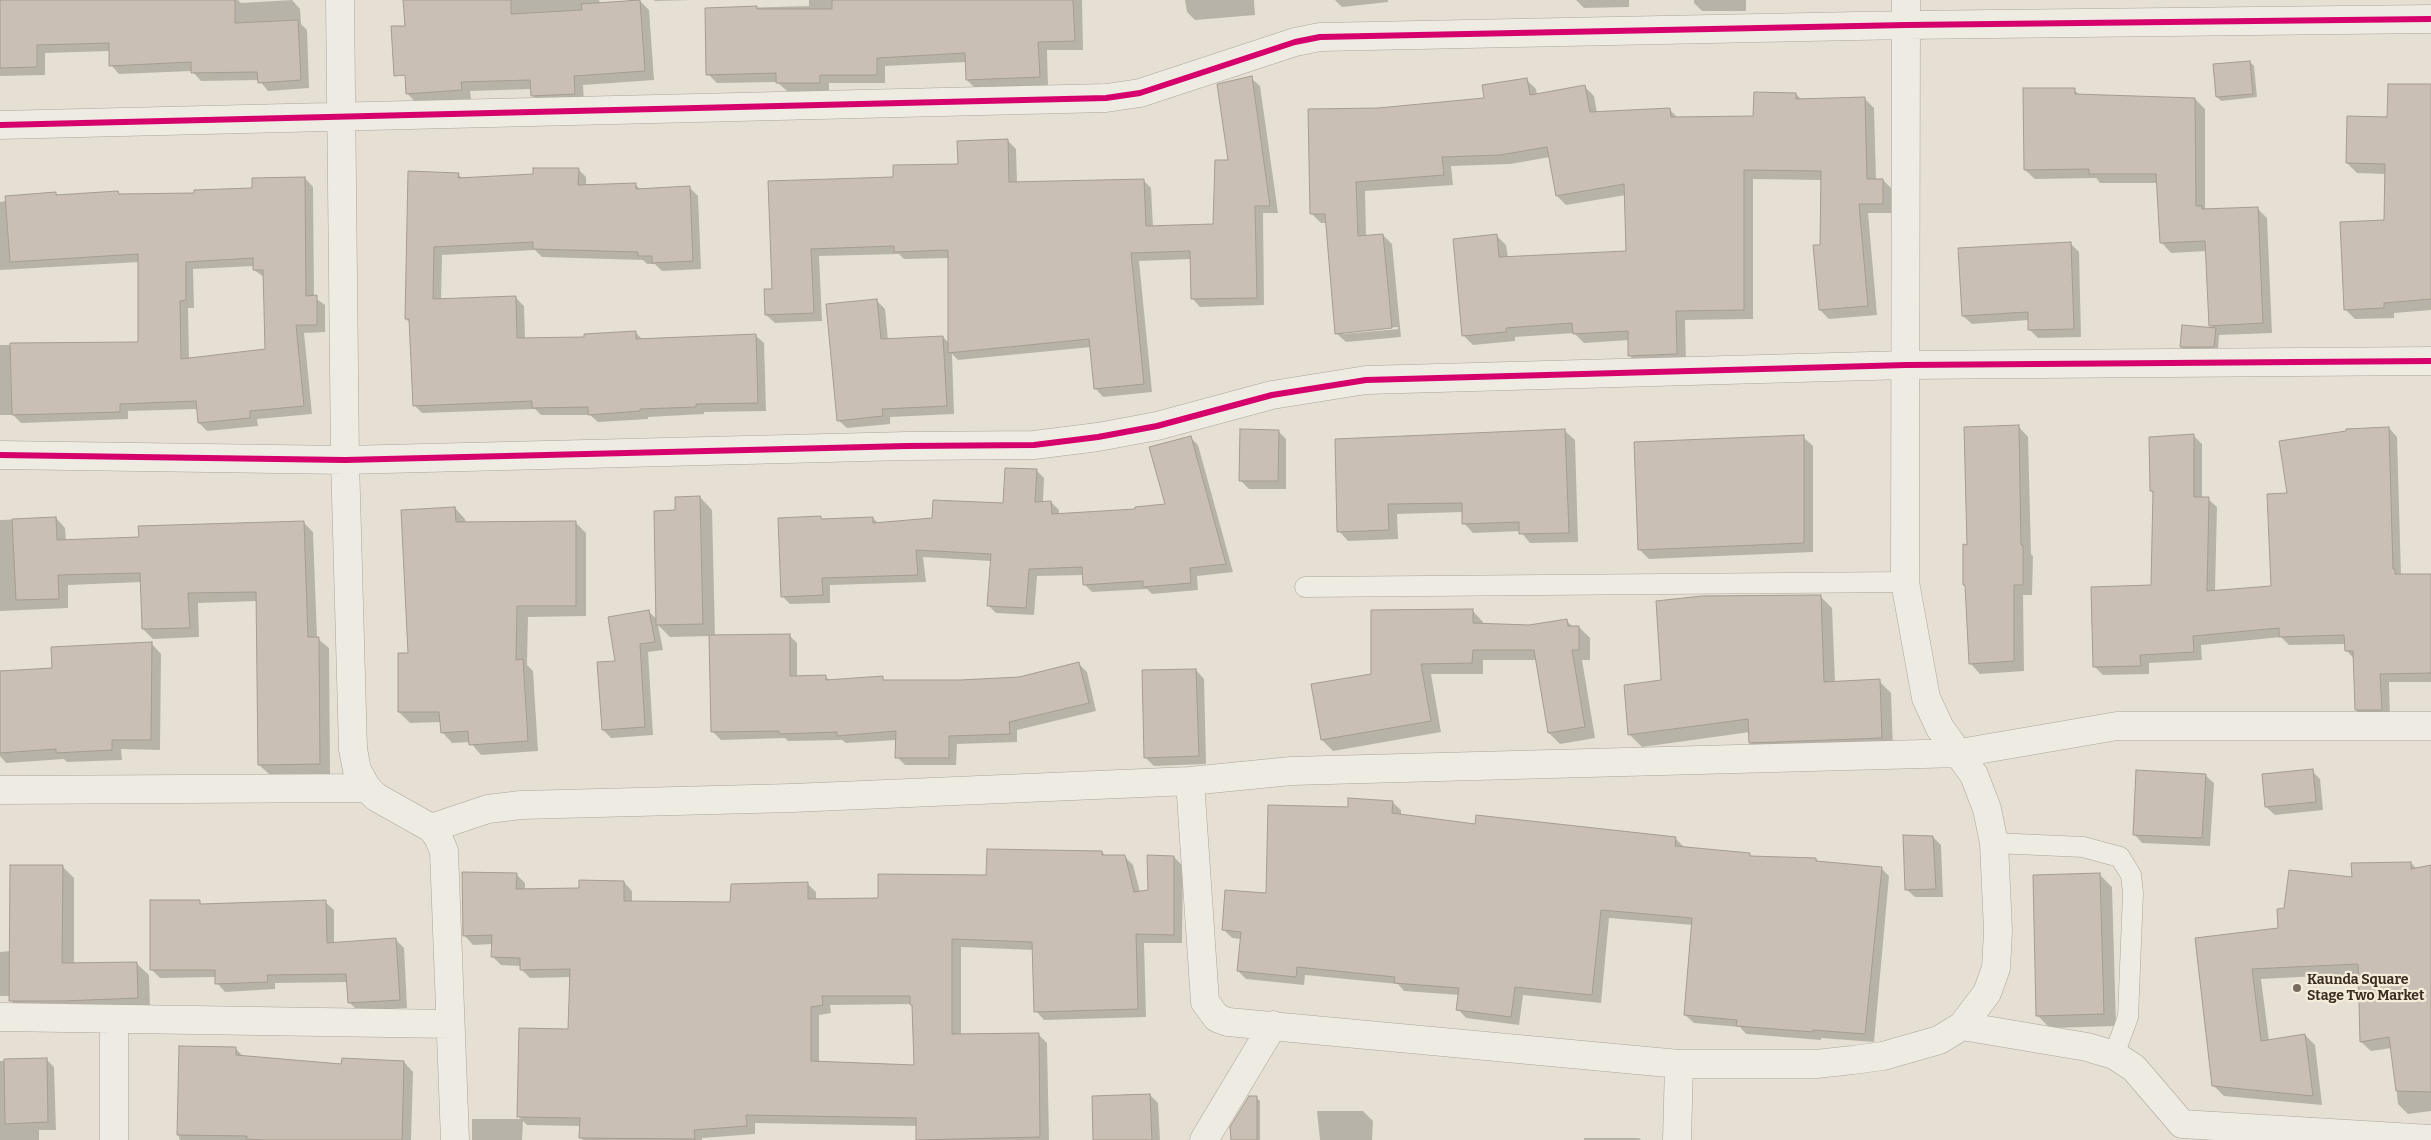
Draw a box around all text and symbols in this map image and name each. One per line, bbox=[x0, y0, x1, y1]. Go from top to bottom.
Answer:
place label: Kaunda Square Stage Two Market bbox=[2307, 972, 2425, 1004]
marker: Kaunda Square Stage Two Market bbox=[2291, 982, 2303, 994]

